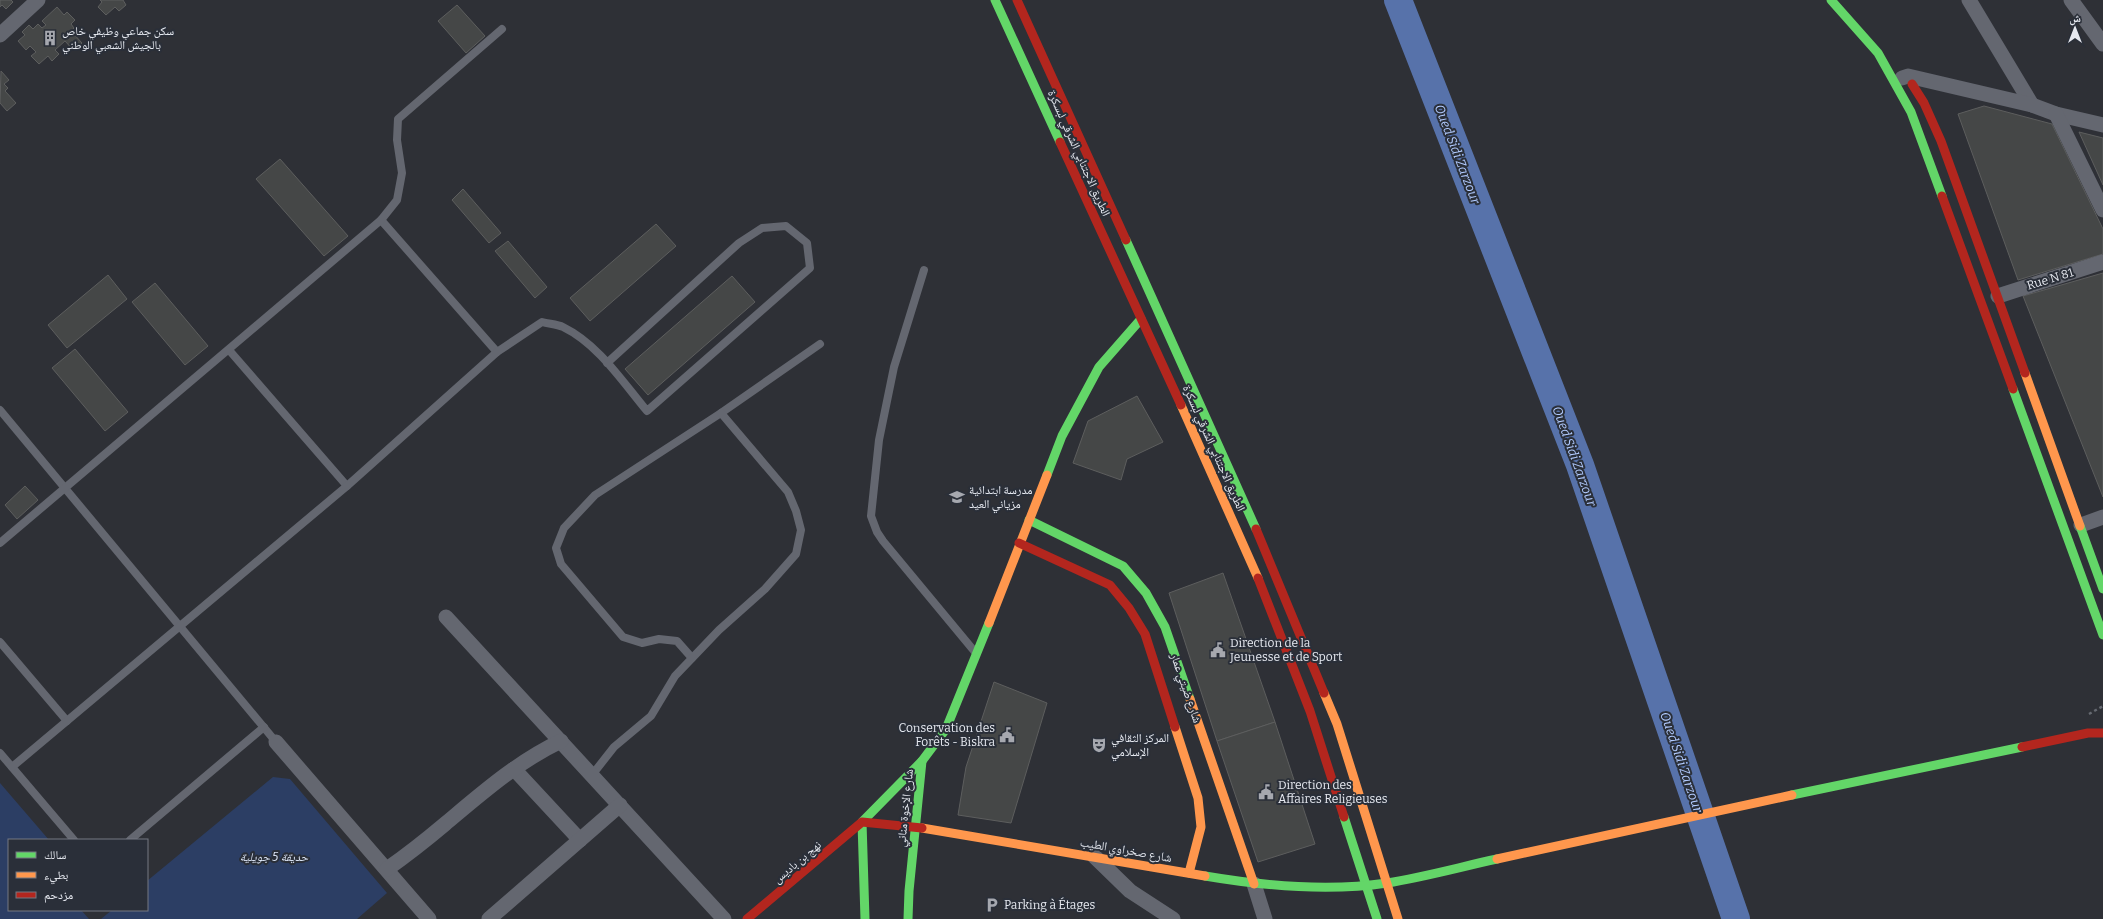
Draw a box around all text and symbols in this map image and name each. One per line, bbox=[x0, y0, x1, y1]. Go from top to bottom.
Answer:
north arrow bbox=[2055, 8, 2095, 48]
text: ش bbox=[2069, 12, 2081, 26]
place label: سكن جماعي وظيفي خاص بالجيش الشعبي الوطني bbox=[62, 24, 174, 55]
building icon: سكن جماعي وظيفي خاص بالجيش الشعبي الوطني bbox=[41, 29, 59, 47]
street label: الطريق الاجتنابي الشرقي لبسكرة bbox=[1042, 88, 1113, 220]
water label: Oued Sidi Zarzour bbox=[1432, 102, 1484, 207]
street label: Rue N 81 bbox=[2025, 265, 2075, 293]
street label: الطريق الاجتنابي الشرقي لبسكرة bbox=[1177, 383, 1248, 515]
water label: Oued Sidi Zarzour bbox=[1549, 404, 1600, 509]
place label: مدرسة ابتدائية مزياني العيد bbox=[969, 483, 1033, 514]
school or university icon: مدرسة ابتدائية مزياني العيد bbox=[948, 488, 966, 506]
place label: Direction de la Jeunesse et de Sport bbox=[1229, 636, 1343, 664]
public building icon: Direction de la Jeunesse et de Sport bbox=[1209, 641, 1227, 659]
street label: شارع ضيتي عمار bbox=[1164, 650, 1204, 726]
water label: Oued Sidi Zarzour bbox=[1657, 710, 1706, 815]
place label: Conservation des Forêts - Biskra bbox=[899, 721, 995, 749]
public building icon: Conservation des Forêts - Biskra bbox=[998, 726, 1016, 744]
place label: المركز الثقافي الإسلامي bbox=[1111, 731, 1169, 762]
theatre icon: المركز الثقافي الإسلامي bbox=[1090, 736, 1108, 754]
street label: شارع الإخوة مناني bbox=[894, 768, 919, 848]
place label: Direction des Affaires Religieuses bbox=[1278, 778, 1388, 806]
public building icon: Direction des Affaires Religieuses bbox=[1257, 783, 1275, 801]
street label: شارع صخراوي الطيب bbox=[1079, 835, 1173, 868]
street label: نهج بن باديس bbox=[770, 838, 824, 886]
legend bbox=[8, 839, 148, 911]
text: سالك bbox=[44, 848, 66, 862]
park label: حديقة 5 جويلية bbox=[240, 850, 309, 864]
text: بطيء bbox=[44, 868, 68, 885]
text: مزدحم bbox=[44, 888, 73, 903]
parking icon: Parking à Étages bbox=[983, 896, 1001, 914]
place label: Parking à Étages bbox=[1004, 897, 1096, 912]

